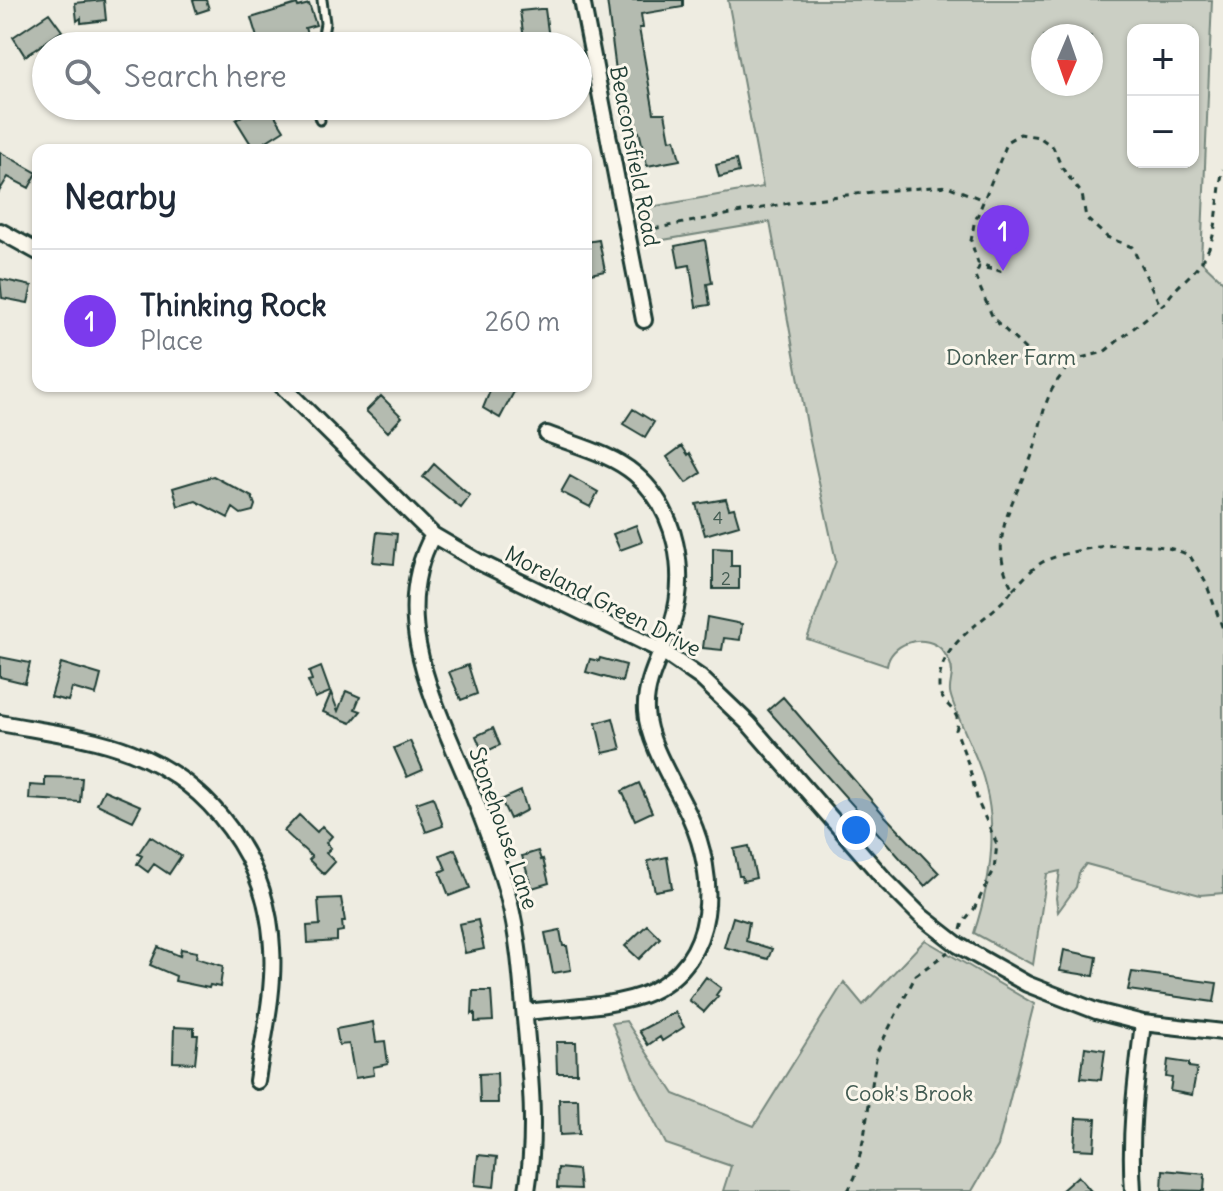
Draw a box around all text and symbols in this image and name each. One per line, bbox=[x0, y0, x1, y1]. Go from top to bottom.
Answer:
north arrow bbox=[1031, 24, 1103, 96]
map controls bbox=[1127, 24, 1199, 168]
button: + bbox=[1127, 24, 1199, 96]
search box bbox=[32, 32, 592, 120]
icon: search bbox=[60, 54, 104, 98]
text: Search here bbox=[124, 57, 287, 95]
street label: Beaconsfield Road bbox=[604, 63, 666, 249]
button: − bbox=[1127, 96, 1199, 168]
text: Nearby bbox=[64, 175, 177, 218]
pin: 1 bbox=[977, 205, 1029, 271]
text: Thinking Rock bbox=[140, 286, 327, 324]
text: 1 bbox=[85, 305, 95, 338]
text: 260 m bbox=[485, 305, 560, 338]
text: Place bbox=[140, 324, 203, 357]
park label: Donker Farm bbox=[946, 343, 1076, 371]
house number: 4 bbox=[713, 506, 723, 529]
street label: Moreland Green Drive bbox=[500, 539, 706, 663]
house number: 2 bbox=[721, 567, 731, 590]
street label: Stonehouse Lane bbox=[463, 743, 545, 913]
your location bbox=[836, 810, 876, 850]
park label: Cook's Brook bbox=[845, 1079, 973, 1107]

